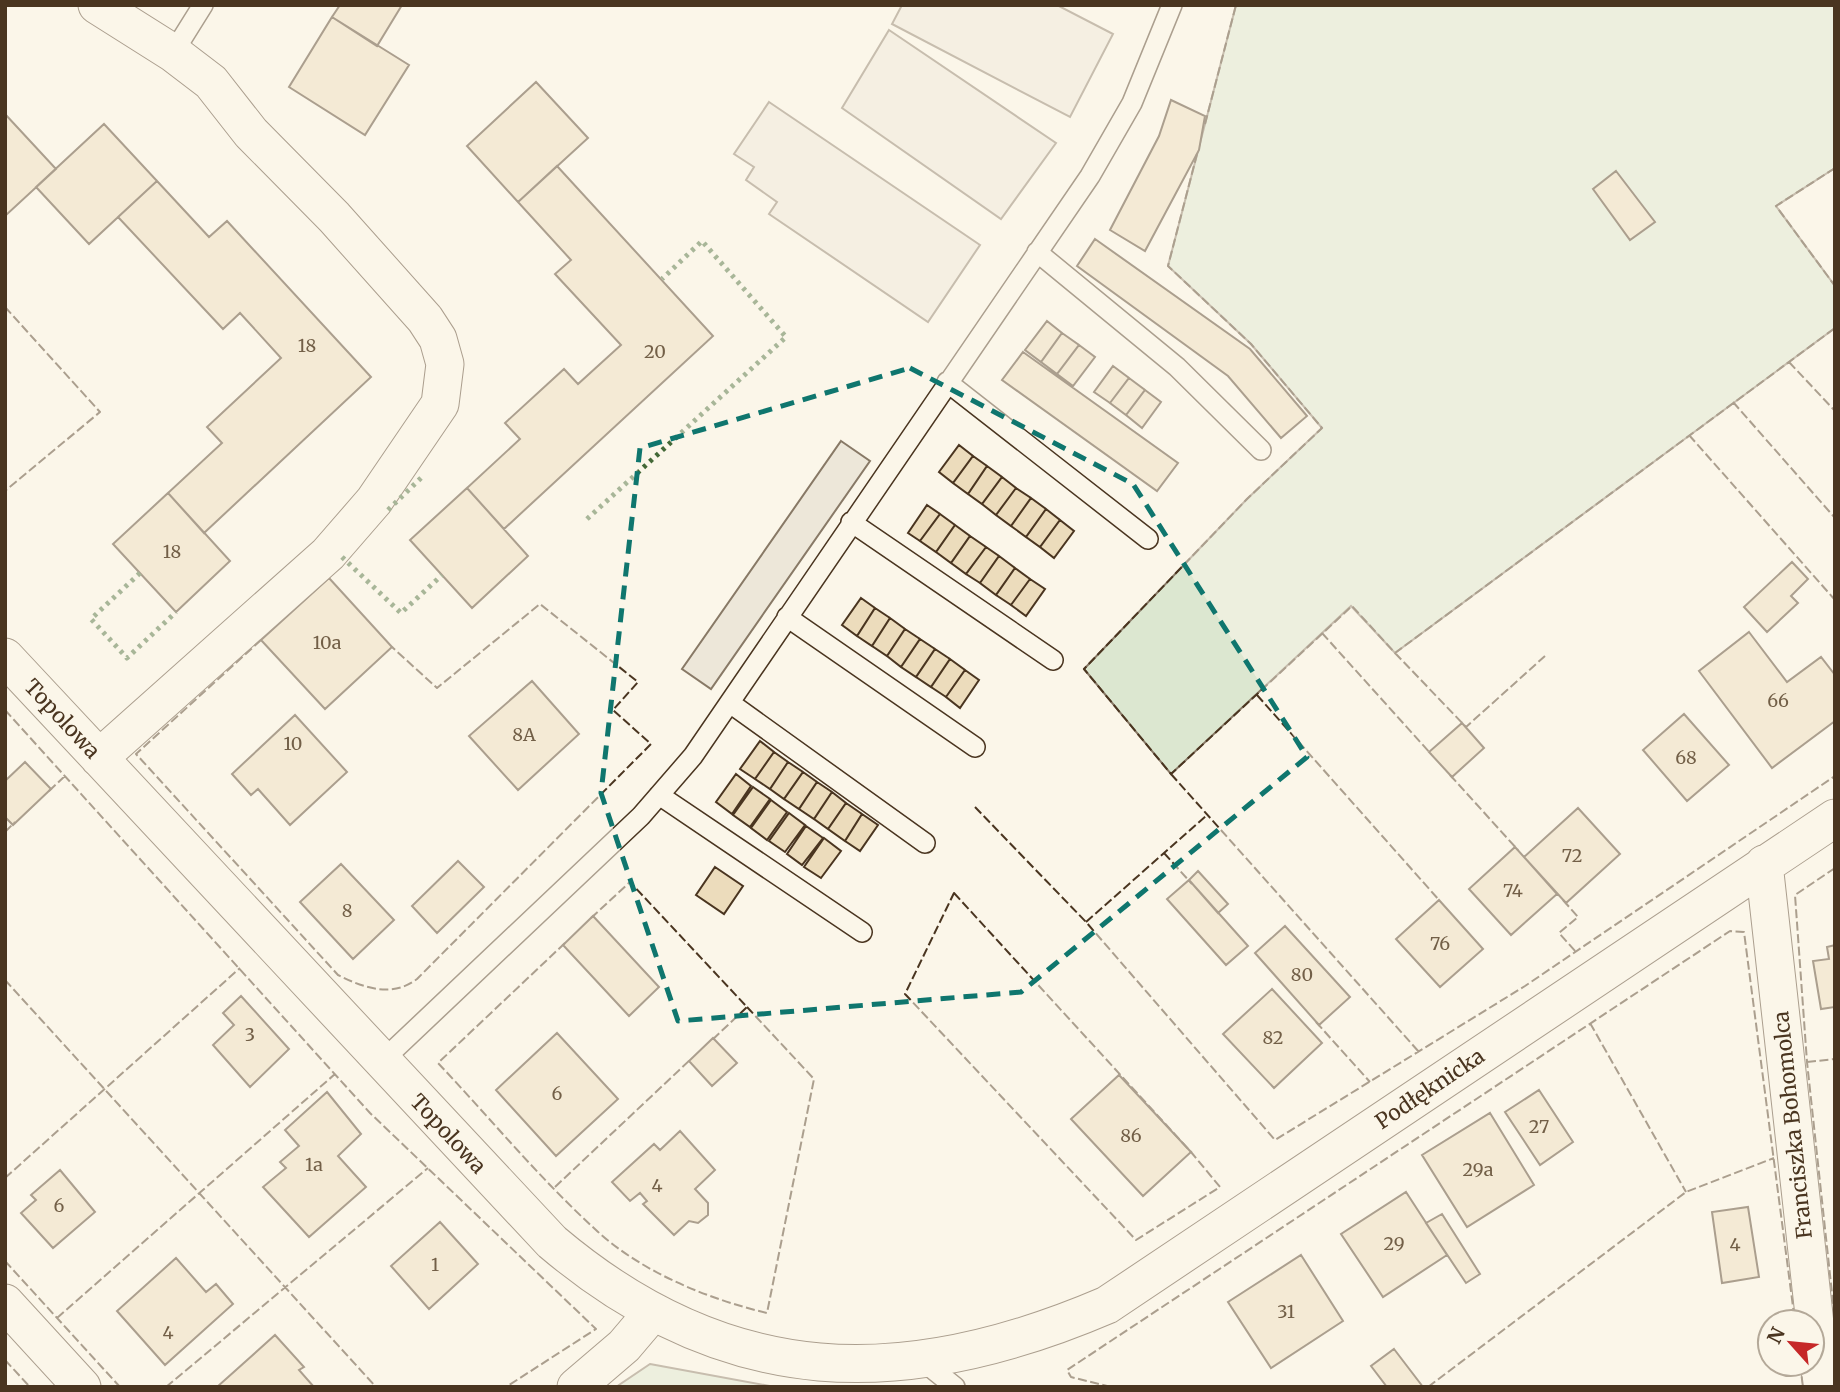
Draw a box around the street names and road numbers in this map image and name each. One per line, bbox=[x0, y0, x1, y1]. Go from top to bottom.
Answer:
street label: Topolowa bbox=[19, 673, 106, 764]
street label: Franciszka Bohomolca bbox=[1767, 1010, 1818, 1240]
street label: Podłęknicka bbox=[1370, 1042, 1489, 1135]
street label: Topolowa bbox=[405, 1088, 492, 1179]

